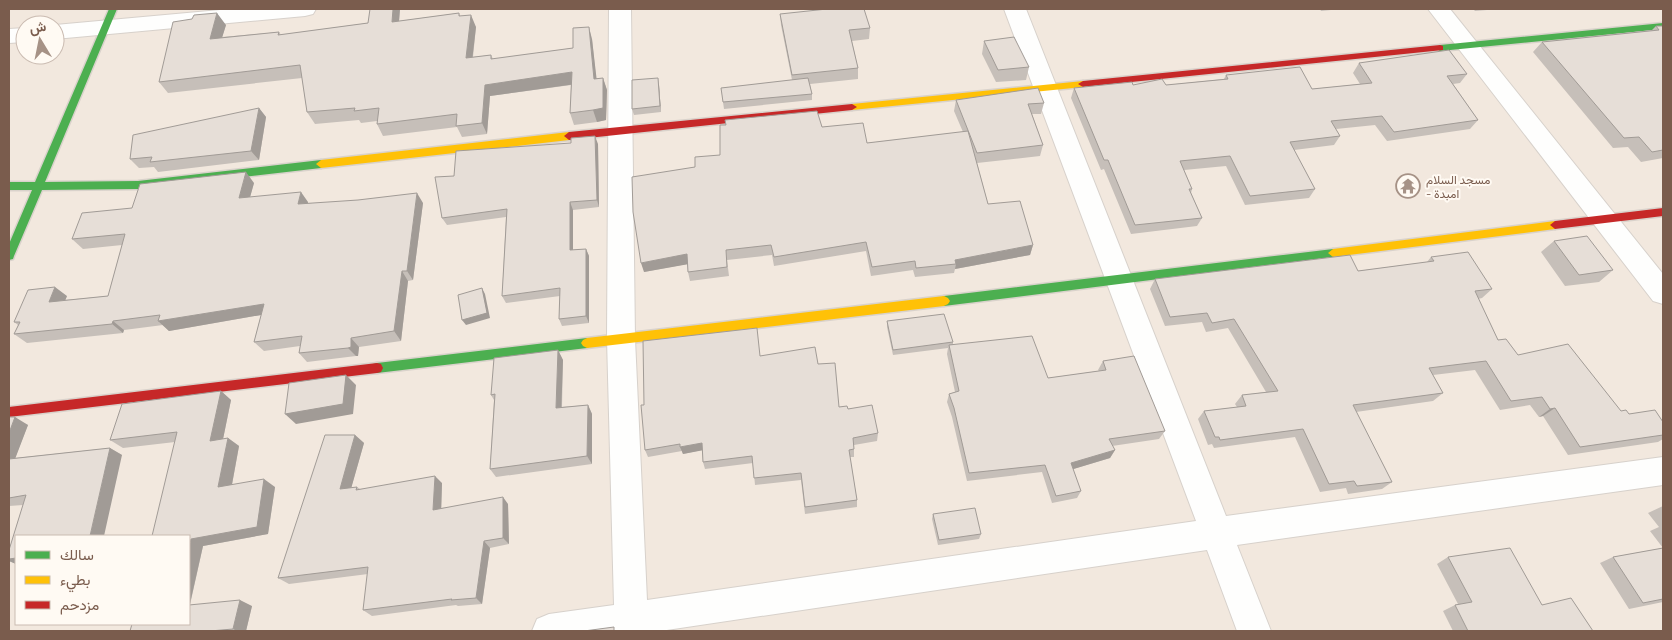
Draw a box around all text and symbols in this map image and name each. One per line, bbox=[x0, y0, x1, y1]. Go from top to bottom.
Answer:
north arrow bbox=[15, 15, 65, 65]
text: ش bbox=[28, 15, 48, 39]
place label: مسجد السلام - امبدة bbox=[1426, 170, 1490, 203]
temple icon: مسجد السلام - امبدة bbox=[1395, 173, 1421, 199]
legend bbox=[15, 535, 190, 625]
text: سالك bbox=[60, 543, 94, 566]
text: بطيء bbox=[60, 568, 90, 593]
text: مزدحم bbox=[60, 593, 99, 616]

